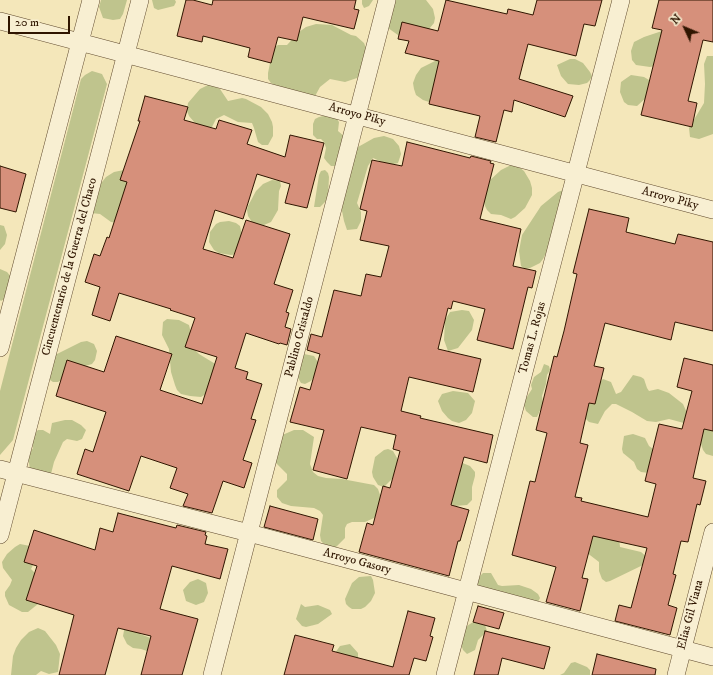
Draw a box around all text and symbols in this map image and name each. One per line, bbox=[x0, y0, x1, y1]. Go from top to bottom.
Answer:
scale bar bbox=[10, 8, 72, 34]
north arrow bbox=[665, 8, 705, 48]
text: N bbox=[668, 12, 685, 28]
text: 20 m bbox=[15, 15, 39, 30]
street label: Arroyo Piky bbox=[327, 101, 387, 129]
street label: Cincuentenario de la Guerra del Chaco bbox=[39, 176, 101, 358]
street label: Arroyo Piky bbox=[640, 185, 700, 213]
street label: Pablino Cristaldo bbox=[282, 295, 318, 379]
street label: Tomas L. Rojas bbox=[516, 300, 550, 376]
street label: Arroyo Gasory bbox=[321, 546, 393, 578]
street label: Elias Gil Viana bbox=[675, 579, 707, 651]

